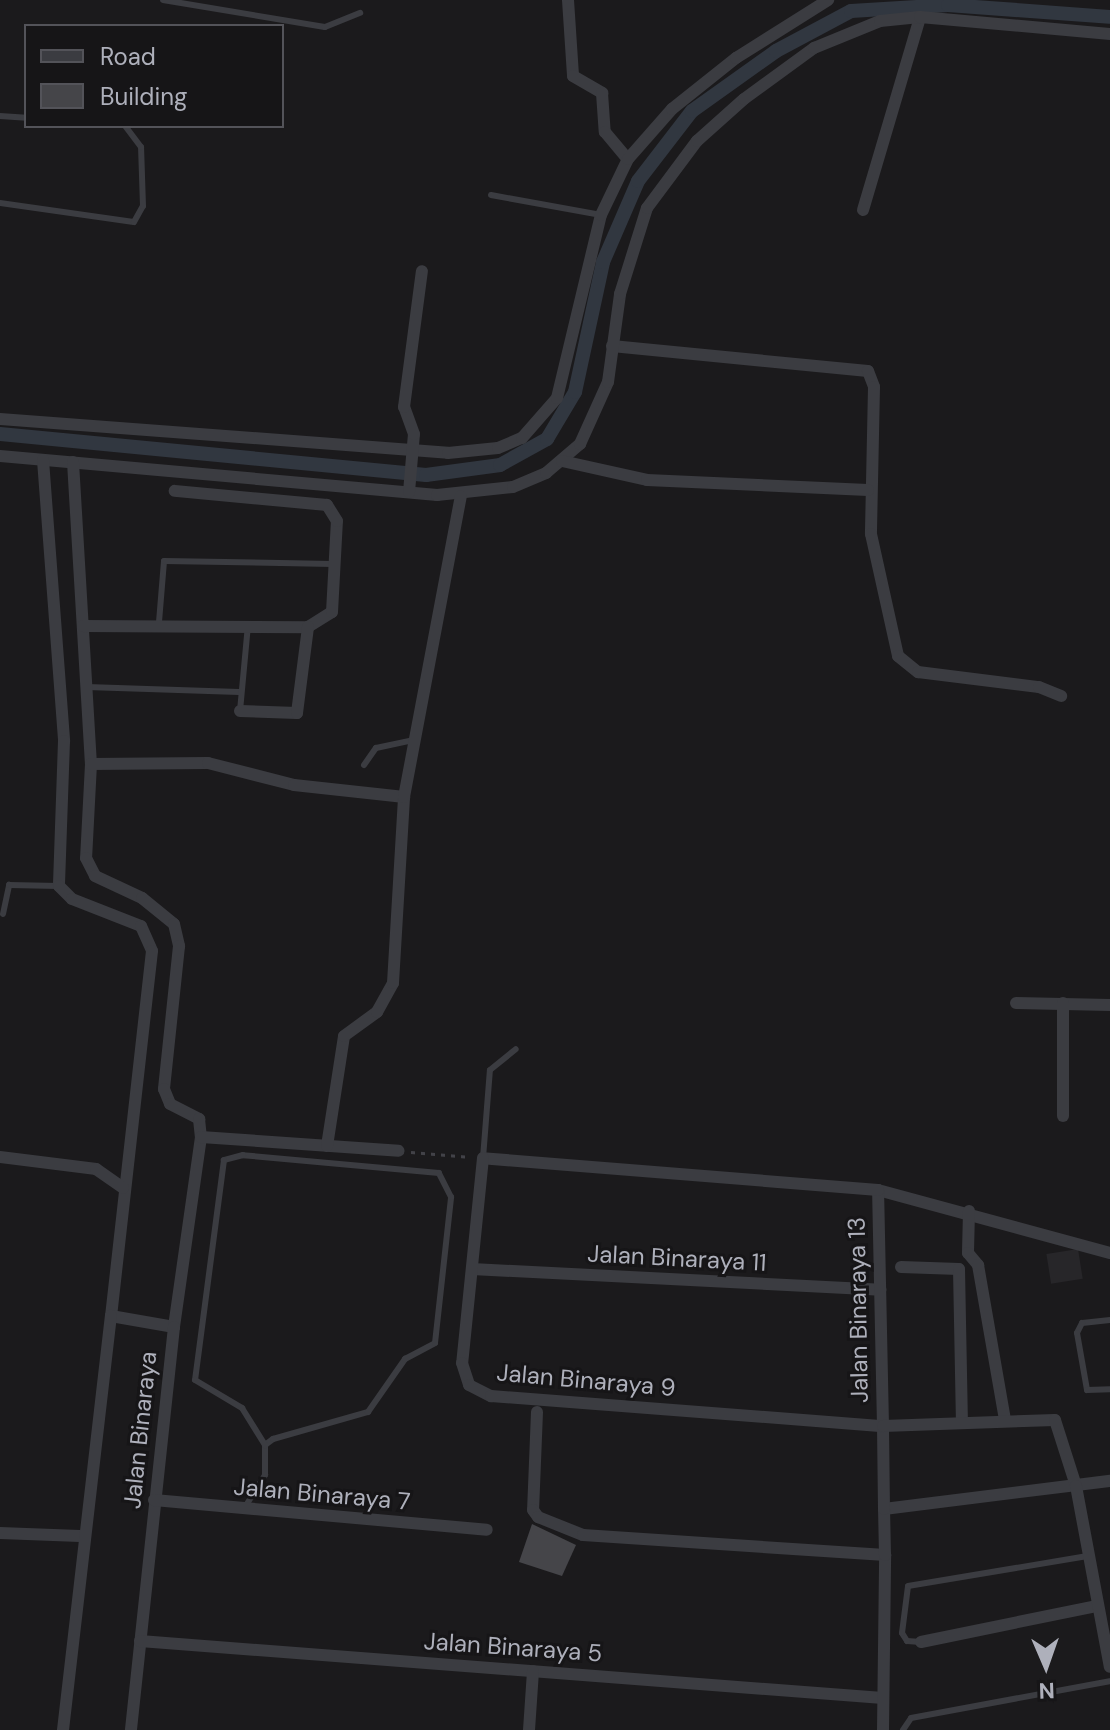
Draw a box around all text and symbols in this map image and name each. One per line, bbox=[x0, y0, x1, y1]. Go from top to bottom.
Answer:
legend bbox=[24, 24, 284, 128]
text: Road bbox=[100, 41, 156, 72]
text: Building bbox=[100, 81, 187, 112]
street label: Jalan Binaraya 13 bbox=[842, 1217, 874, 1403]
street label: Jalan Binaraya 11 bbox=[587, 1239, 767, 1277]
street label: Jalan Binaraya bbox=[117, 1350, 163, 1510]
street label: Jalan Binaraya 9 bbox=[495, 1358, 677, 1402]
street label: Jalan Binaraya 7 bbox=[233, 1472, 411, 1516]
street label: Jalan Binaraya 5 bbox=[423, 1626, 603, 1668]
north arrow bbox=[1006, 1626, 1086, 1706]
text: N bbox=[1038, 1676, 1055, 1705]

